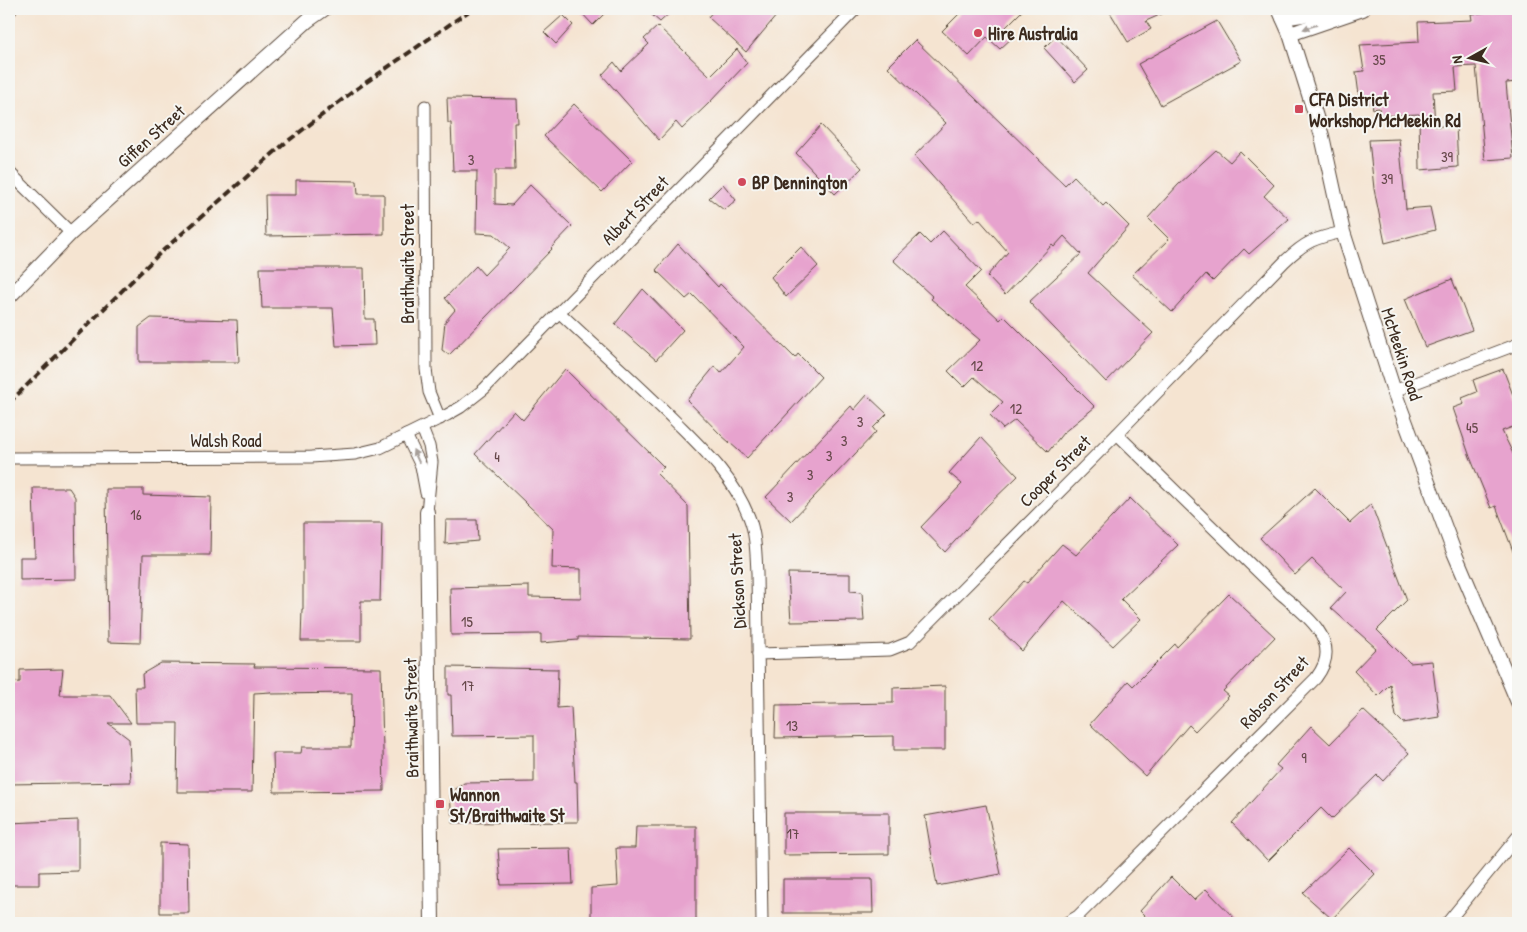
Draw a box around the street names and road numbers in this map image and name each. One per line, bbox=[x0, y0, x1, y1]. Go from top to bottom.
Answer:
street label: Giffen Street bbox=[112, 98, 191, 173]
street label: Albert Street bbox=[596, 169, 675, 250]
street label: Braithwaite Street bbox=[395, 203, 420, 324]
street label: McMeekin Road bbox=[1375, 304, 1429, 404]
street label: Walsh Road bbox=[190, 428, 262, 453]
street label: Cooper Street bbox=[1014, 429, 1097, 512]
street label: Dickson Street bbox=[722, 532, 752, 629]
street label: Robson Street bbox=[1234, 650, 1315, 734]
street label: Braithwaite Street bbox=[397, 657, 425, 778]

